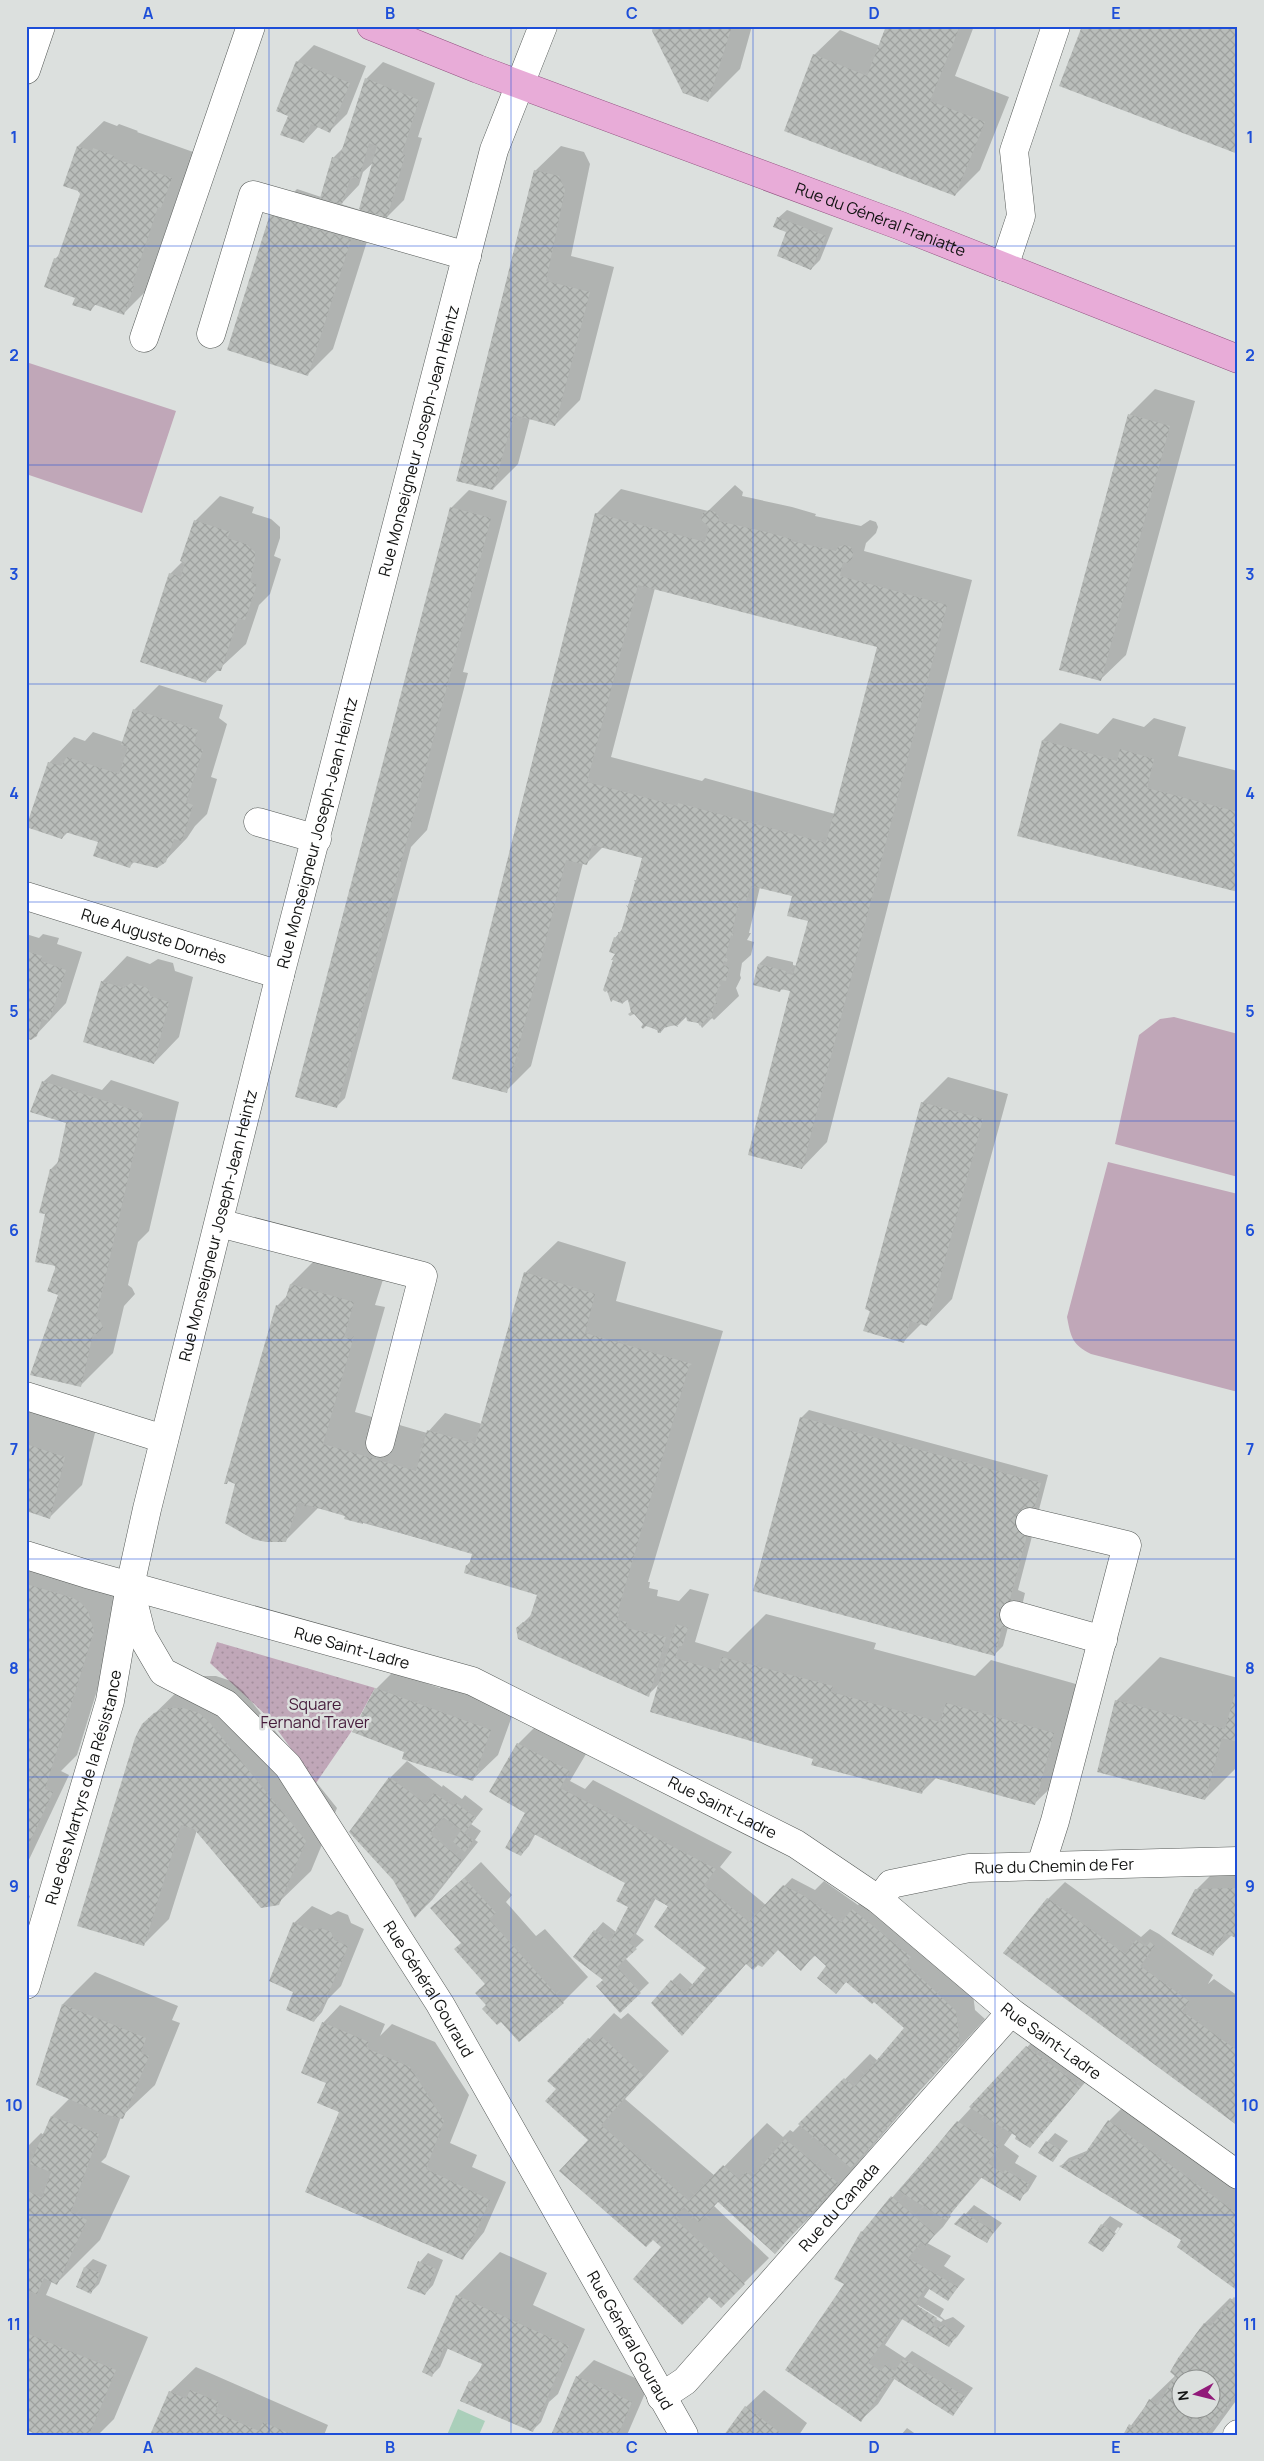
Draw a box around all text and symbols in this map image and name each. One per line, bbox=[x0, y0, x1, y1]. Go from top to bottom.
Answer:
text: A bbox=[143, 2, 154, 24]
text: B bbox=[385, 2, 395, 24]
text: C bbox=[626, 2, 638, 24]
text: D bbox=[868, 2, 880, 24]
text: E bbox=[1111, 2, 1121, 24]
text: 1 bbox=[10, 126, 18, 148]
text: 1 bbox=[1246, 126, 1254, 148]
street label: Rue du Général Franiatte bbox=[792, 177, 969, 262]
street label: Rue Monseigneur Joseph-Jean Heintz bbox=[373, 303, 464, 579]
text: 2 bbox=[9, 344, 19, 366]
text: 2 bbox=[1245, 344, 1255, 366]
text: 3 bbox=[9, 563, 19, 585]
text: 3 bbox=[1245, 563, 1255, 585]
street label: Rue Monseigneur Joseph-Jean Heintz bbox=[271, 695, 363, 971]
text: 4 bbox=[9, 782, 19, 804]
text: 4 bbox=[1245, 782, 1255, 804]
street label: Rue Auguste Dornès bbox=[79, 903, 229, 969]
text: 5 bbox=[9, 1000, 19, 1022]
text: 5 bbox=[1245, 1000, 1255, 1022]
street label: Rue Monseigneur Joseph-Jean Heintz bbox=[173, 1087, 262, 1364]
text: 6 bbox=[9, 1219, 19, 1241]
text: 6 bbox=[1245, 1219, 1255, 1241]
text: 7 bbox=[10, 1438, 18, 1460]
text: 7 bbox=[1246, 1438, 1254, 1460]
street label: Rue Saint-Ladre bbox=[292, 1621, 412, 1674]
text: 8 bbox=[9, 1657, 19, 1679]
text: 8 bbox=[1245, 1657, 1255, 1679]
street label: Rue des Martyrs de la Résistance bbox=[39, 1668, 126, 1907]
park label: Square Fernand Traver bbox=[260, 1693, 370, 1733]
street label: Rue Saint-Ladre bbox=[665, 1771, 781, 1844]
street label: Rue du Chemin de Fer bbox=[974, 1853, 1135, 1879]
text: 9 bbox=[9, 1875, 19, 1897]
text: 9 bbox=[1245, 1875, 1255, 1897]
street label: Rue Général Gouraud bbox=[379, 1916, 479, 2061]
street label: Rue Saint-Ladre bbox=[996, 1997, 1106, 2085]
text: 10 bbox=[5, 2094, 23, 2116]
text: 10 bbox=[1241, 2094, 1259, 2116]
street label: Rue du Canada bbox=[794, 2158, 884, 2256]
street label: Rue Général Gouraud bbox=[582, 2267, 678, 2414]
text: 11 bbox=[7, 2313, 21, 2335]
text: 11 bbox=[1243, 2313, 1257, 2335]
north arrow bbox=[1172, 2368, 1222, 2418]
text: N bbox=[1173, 2389, 1193, 2402]
text: A bbox=[143, 2436, 154, 2458]
text: B bbox=[385, 2436, 395, 2458]
text: C bbox=[626, 2436, 638, 2458]
text: D bbox=[868, 2436, 880, 2458]
text: E bbox=[1111, 2436, 1121, 2458]

